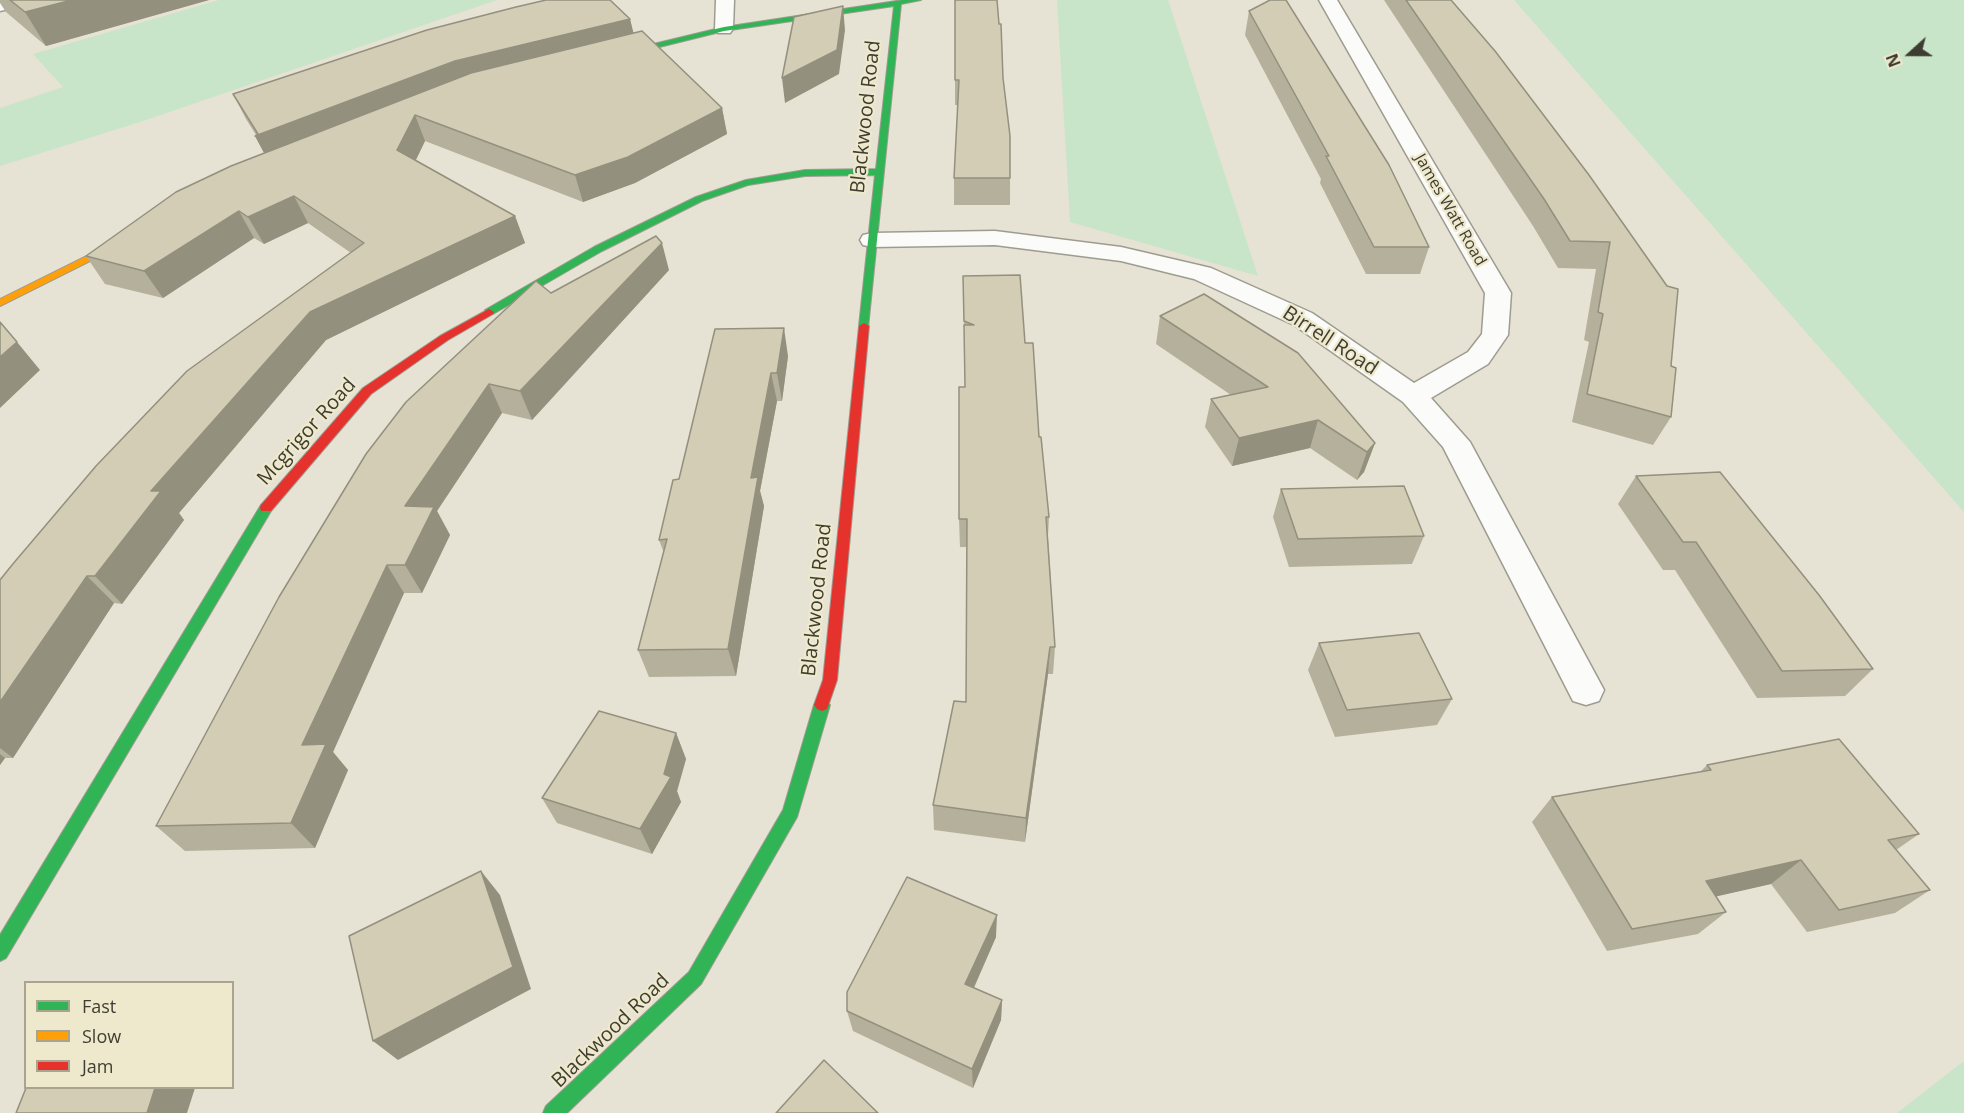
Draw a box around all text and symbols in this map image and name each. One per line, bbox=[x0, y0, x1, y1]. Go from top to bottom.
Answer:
north arrow bbox=[1880, 24, 1940, 84]
street label: Blackwood Road bbox=[846, 39, 886, 195]
text: N bbox=[1881, 50, 1906, 70]
street label: James Watt Road bbox=[1410, 151, 1490, 269]
street label: Birrell Road bbox=[1278, 301, 1382, 381]
street label: Mcgrigor Road bbox=[253, 374, 361, 490]
street label: Blackwood Road bbox=[797, 522, 837, 678]
street label: Blackwood Road bbox=[547, 969, 675, 1093]
legend bbox=[24, 981, 234, 1089]
text: Fast bbox=[82, 994, 116, 1018]
text: Slow bbox=[82, 1024, 121, 1048]
text: Jam bbox=[82, 1054, 114, 1078]

